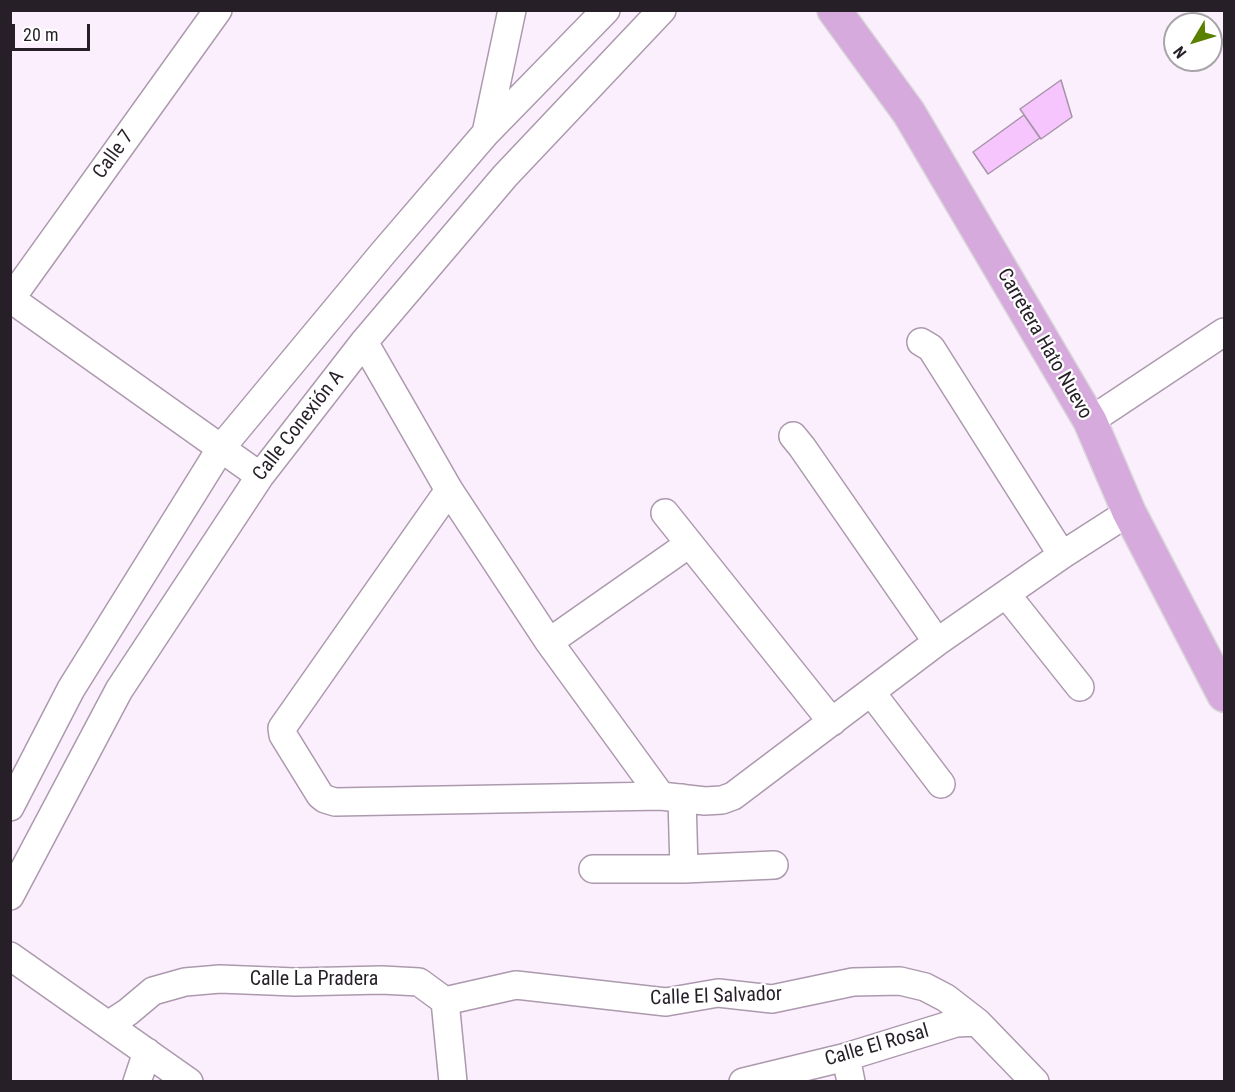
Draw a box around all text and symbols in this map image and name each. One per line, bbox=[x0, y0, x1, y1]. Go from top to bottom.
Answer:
scale bar bbox=[15, 12, 93, 50]
north arrow bbox=[1163, 12, 1223, 72]
text: 20 m bbox=[23, 24, 58, 45]
text: N bbox=[1170, 42, 1191, 62]
street label: Calle 7 bbox=[88, 126, 140, 184]
street label: Carretera Hato Nuevo bbox=[991, 265, 1097, 423]
street label: Calle Conexión A bbox=[248, 366, 350, 486]
street label: Calle La Pradera bbox=[250, 968, 378, 992]
street label: Calle El Salvador bbox=[650, 983, 782, 1011]
street label: Calle El Rosal bbox=[822, 1020, 932, 1072]

